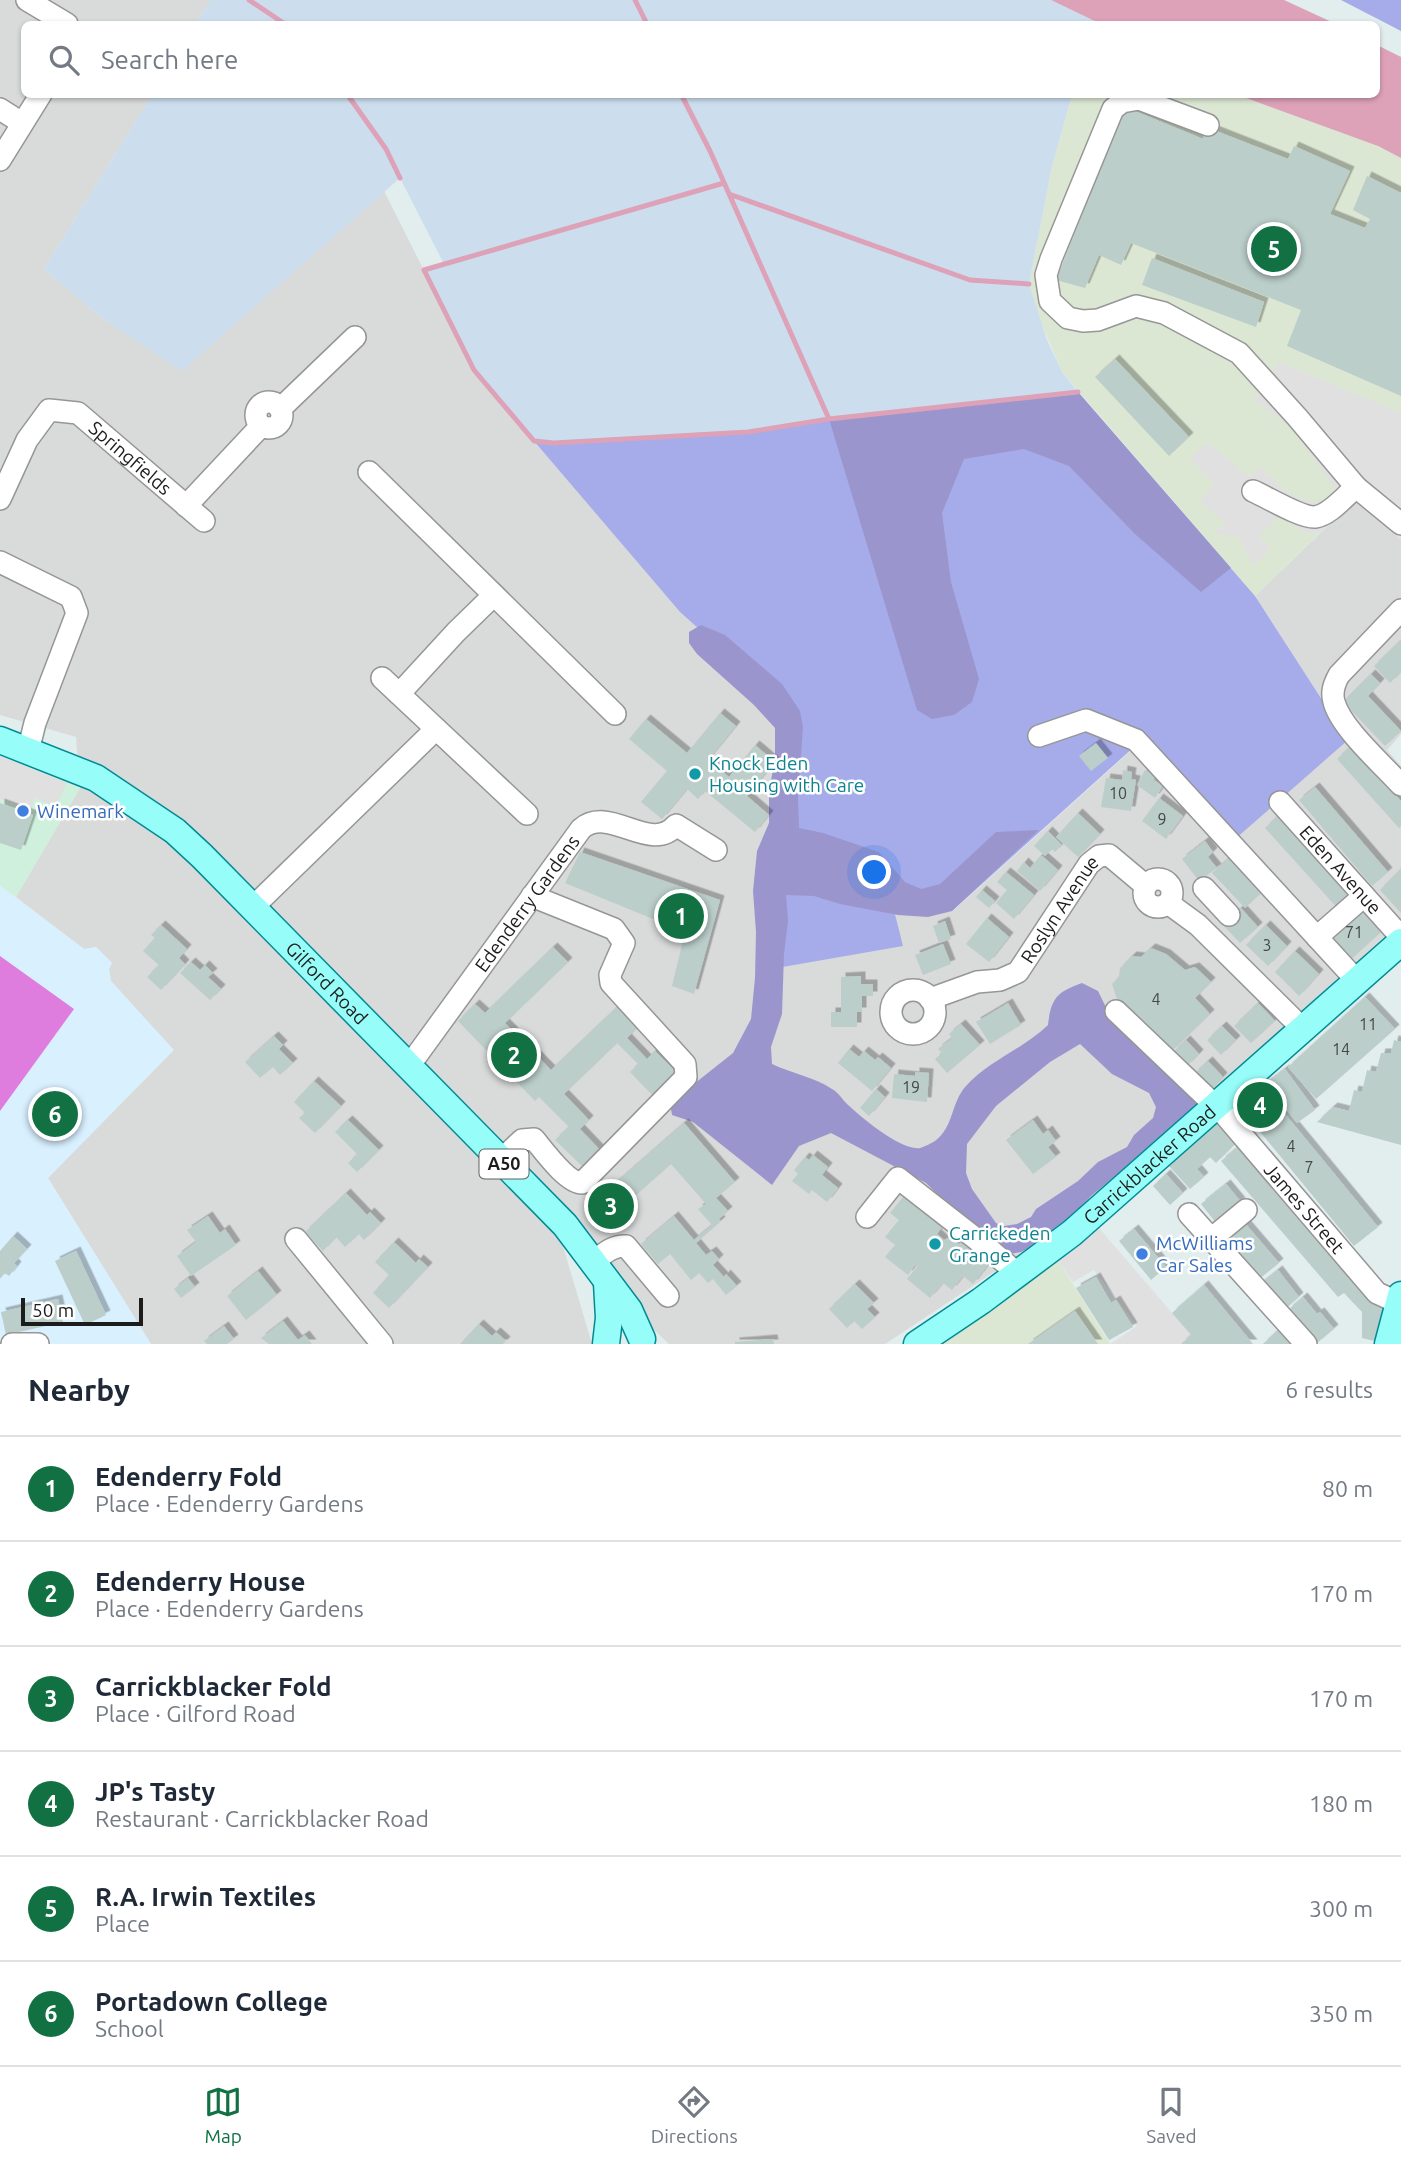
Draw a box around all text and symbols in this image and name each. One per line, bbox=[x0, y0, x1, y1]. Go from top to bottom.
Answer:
search box bbox=[21, 21, 1380, 98]
icon: search bbox=[45, 41, 83, 79]
text: Search here bbox=[101, 45, 238, 74]
pin: 5 bbox=[1251, 223, 1297, 275]
street label: Springfields bbox=[85, 416, 176, 499]
place label: Knock Eden Housing with Care bbox=[709, 752, 864, 796]
marker: Knock Eden Housing with Care bbox=[687, 766, 703, 782]
house number: 10 bbox=[1109, 784, 1127, 802]
place label: Winemark bbox=[37, 800, 124, 822]
marker: Winemark bbox=[15, 803, 31, 819]
house number: 9 bbox=[1157, 810, 1167, 828]
street label: Eden Avenue bbox=[1295, 821, 1386, 919]
street label: Edenderry Gardens bbox=[470, 831, 584, 976]
street label: Roslyn Avenue bbox=[1016, 850, 1102, 967]
your location bbox=[857, 855, 891, 889]
pin: 1 bbox=[658, 890, 704, 942]
house number: 71 bbox=[1345, 923, 1363, 941]
house number: 3 bbox=[1262, 936, 1272, 954]
street label: Gilford Road bbox=[281, 937, 372, 1029]
house number: 4 bbox=[1151, 990, 1161, 1008]
house number: 11 bbox=[1359, 1015, 1377, 1033]
pin: 2 bbox=[491, 1029, 537, 1081]
house number: 14 bbox=[1332, 1040, 1350, 1058]
house number: 19 bbox=[902, 1078, 920, 1096]
pin: 4 bbox=[1237, 1079, 1283, 1131]
pin: 6 bbox=[32, 1088, 78, 1140]
street label: Carrickblacker Road bbox=[1079, 1100, 1220, 1229]
house number: 4 bbox=[1286, 1137, 1296, 1155]
road number: A50 bbox=[480, 1149, 528, 1178]
street label: James Street bbox=[1260, 1158, 1349, 1258]
house number: 7 bbox=[1304, 1158, 1314, 1176]
pin: 3 bbox=[588, 1180, 634, 1232]
place label: Carrickeden Grange bbox=[949, 1222, 1051, 1266]
place label: McWilliams Car Sales bbox=[1156, 1232, 1253, 1276]
marker: Carrickeden Grange bbox=[927, 1236, 943, 1252]
marker: McWilliams Car Sales bbox=[1134, 1246, 1150, 1262]
scale bar bbox=[21, 1295, 144, 1327]
text: 50 m bbox=[32, 1299, 74, 1321]
text: Nearby bbox=[28, 1373, 130, 1407]
text: 6 results bbox=[1285, 1377, 1373, 1402]
text: Edenderry Fold bbox=[95, 1462, 282, 1491]
text: 1 bbox=[45, 1476, 57, 1501]
text: 80 m bbox=[1322, 1476, 1373, 1501]
text: Place · Edenderry Gardens bbox=[95, 1491, 364, 1516]
text: Edenderry House bbox=[95, 1567, 306, 1596]
text: 2 bbox=[45, 1581, 57, 1606]
text: 170 m bbox=[1309, 1581, 1373, 1606]
text: Place · Edenderry Gardens bbox=[95, 1596, 364, 1621]
text: Carrickblacker Fold bbox=[95, 1672, 332, 1701]
text: 3 bbox=[45, 1686, 57, 1711]
text: 170 m bbox=[1309, 1686, 1373, 1711]
text: Place · Gilford Road bbox=[95, 1701, 296, 1726]
text: JP's Tasty bbox=[95, 1777, 215, 1806]
text: 4 bbox=[45, 1791, 57, 1816]
text: 180 m bbox=[1309, 1791, 1373, 1816]
text: Restaurant · Carrickblacker Road bbox=[95, 1806, 429, 1831]
text: R.A. Irwin Textiles bbox=[95, 1882, 316, 1911]
text: 5 bbox=[45, 1896, 57, 1921]
text: 300 m bbox=[1309, 1896, 1373, 1921]
text: Place bbox=[95, 1911, 150, 1936]
text: Portadown College bbox=[95, 1987, 328, 2016]
text: 6 bbox=[45, 2001, 57, 2026]
text: 350 m bbox=[1309, 2001, 1373, 2026]
text: School bbox=[95, 2016, 164, 2041]
tab: Map bbox=[204, 2083, 242, 2147]
tab: Directions bbox=[651, 2083, 738, 2147]
tab: Saved bbox=[1146, 2083, 1197, 2147]

